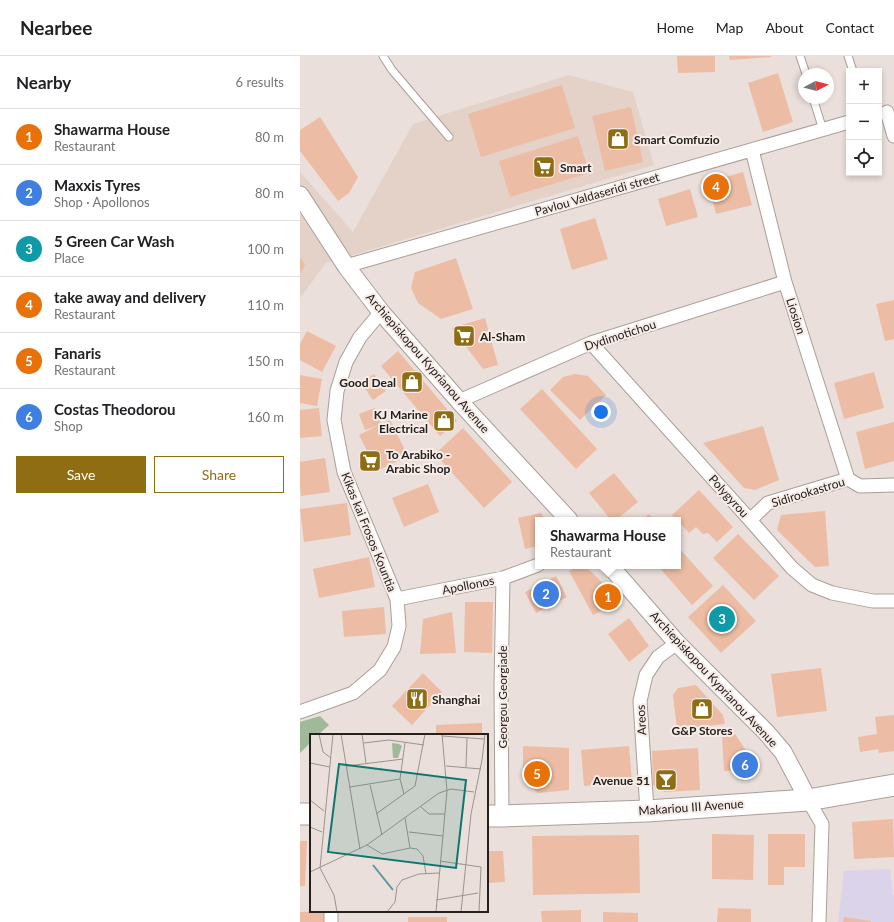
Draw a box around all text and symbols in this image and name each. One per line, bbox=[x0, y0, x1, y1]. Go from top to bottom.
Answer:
text: Nearbee bbox=[20, 16, 92, 39]
text: Home bbox=[656, 19, 694, 36]
text: Map bbox=[716, 19, 743, 36]
text: About bbox=[765, 19, 803, 36]
text: Contact bbox=[825, 19, 874, 36]
north arrow bbox=[798, 68, 834, 104]
map controls bbox=[846, 68, 882, 176]
button: + bbox=[846, 68, 882, 104]
text: Nearby bbox=[16, 72, 71, 93]
text: 6 results bbox=[236, 74, 284, 90]
button: − bbox=[846, 104, 882, 140]
text: Shawarma House bbox=[54, 120, 170, 138]
shop icon: Smart Comfuzio bbox=[605, 126, 631, 152]
text: 1 bbox=[25, 129, 33, 145]
text: 80 m bbox=[255, 129, 284, 145]
place label: Smart Comfuzio bbox=[634, 132, 720, 147]
text: Restaurant bbox=[54, 138, 116, 154]
button: locate bbox=[846, 140, 882, 176]
supermarket icon: Smart bbox=[531, 154, 557, 180]
place label: Smart bbox=[560, 160, 592, 175]
street label: Pavlou Valdaseridi street bbox=[533, 169, 662, 219]
pin: 4 bbox=[703, 172, 729, 202]
text: Maxxis Tyres bbox=[54, 176, 140, 194]
text: 2 bbox=[25, 185, 33, 201]
text: 80 m bbox=[255, 185, 284, 201]
text: Shop · Apollonos bbox=[54, 194, 150, 210]
text: 5 Green Car Wash bbox=[54, 232, 175, 250]
text: 3 bbox=[25, 241, 33, 257]
text: 100 m bbox=[247, 241, 284, 257]
text: Place bbox=[54, 250, 84, 266]
text: take away and delivery bbox=[54, 288, 206, 306]
street label: Archiepiskopou Kyprianou Avenue bbox=[363, 290, 493, 436]
street label: Liosion bbox=[783, 296, 809, 336]
text: 4 bbox=[25, 297, 33, 313]
text: 110 m bbox=[247, 297, 284, 313]
text: Restaurant bbox=[54, 306, 116, 322]
street label: Dydimotichou bbox=[582, 316, 658, 354]
supermarket icon: Al-Sham bbox=[451, 323, 477, 349]
place label: Al-Sham bbox=[479, 329, 525, 344]
text: Fanaris bbox=[54, 344, 101, 362]
text: 5 bbox=[25, 353, 33, 369]
text: 150 m bbox=[247, 353, 284, 369]
text: Restaurant bbox=[54, 362, 116, 378]
shop icon: Good Deal bbox=[399, 369, 425, 395]
place label: Good Deal bbox=[339, 375, 396, 390]
text: Costas Theodorou bbox=[54, 400, 175, 418]
your location bbox=[591, 402, 611, 422]
place label: KJ Marine Electrical bbox=[374, 407, 429, 436]
shop icon: KJ Marine Electrical bbox=[431, 408, 457, 434]
text: 6 bbox=[25, 409, 33, 425]
text: 160 m bbox=[247, 409, 284, 425]
text: Shop bbox=[54, 418, 83, 434]
place label: To Arabiko - Arabic Shop bbox=[385, 447, 451, 476]
supermarket icon: To Arabiko - Arabic Shop bbox=[357, 448, 383, 474]
button: Save bbox=[16, 456, 146, 493]
button: Share bbox=[154, 456, 284, 493]
street label: Kikas kai Frosos Kountia bbox=[338, 470, 400, 594]
street label: Polygyrou bbox=[706, 471, 752, 521]
street label: Sidirookastrou bbox=[770, 474, 846, 510]
popup bbox=[535, 517, 681, 569]
text: Shawarma House bbox=[550, 526, 666, 544]
text: Restaurant bbox=[550, 544, 611, 560]
street label: Apollonos bbox=[441, 573, 495, 597]
pin: 2 bbox=[533, 579, 559, 609]
pin: 1 bbox=[595, 582, 621, 612]
pin: 3 bbox=[709, 604, 735, 634]
street label: Archiepiskopou Kyprianou Avenue bbox=[647, 608, 781, 750]
street label: Georgou Georgiade bbox=[495, 646, 510, 748]
restaurant icon: Shanghai bbox=[404, 686, 430, 712]
place label: Shanghai bbox=[432, 692, 480, 707]
shop icon: G&P Stores bbox=[689, 696, 715, 722]
street label: Areos bbox=[633, 704, 649, 736]
place label: G&P Stores bbox=[671, 723, 733, 738]
inset map bbox=[310, 734, 488, 912]
pin: 6 bbox=[732, 750, 758, 780]
pin: 5 bbox=[524, 759, 550, 789]
bar icon: Avenue 51 bbox=[653, 767, 679, 793]
place label: Avenue 51 bbox=[592, 773, 650, 788]
street label: Makariou III Avenue bbox=[638, 796, 744, 818]

